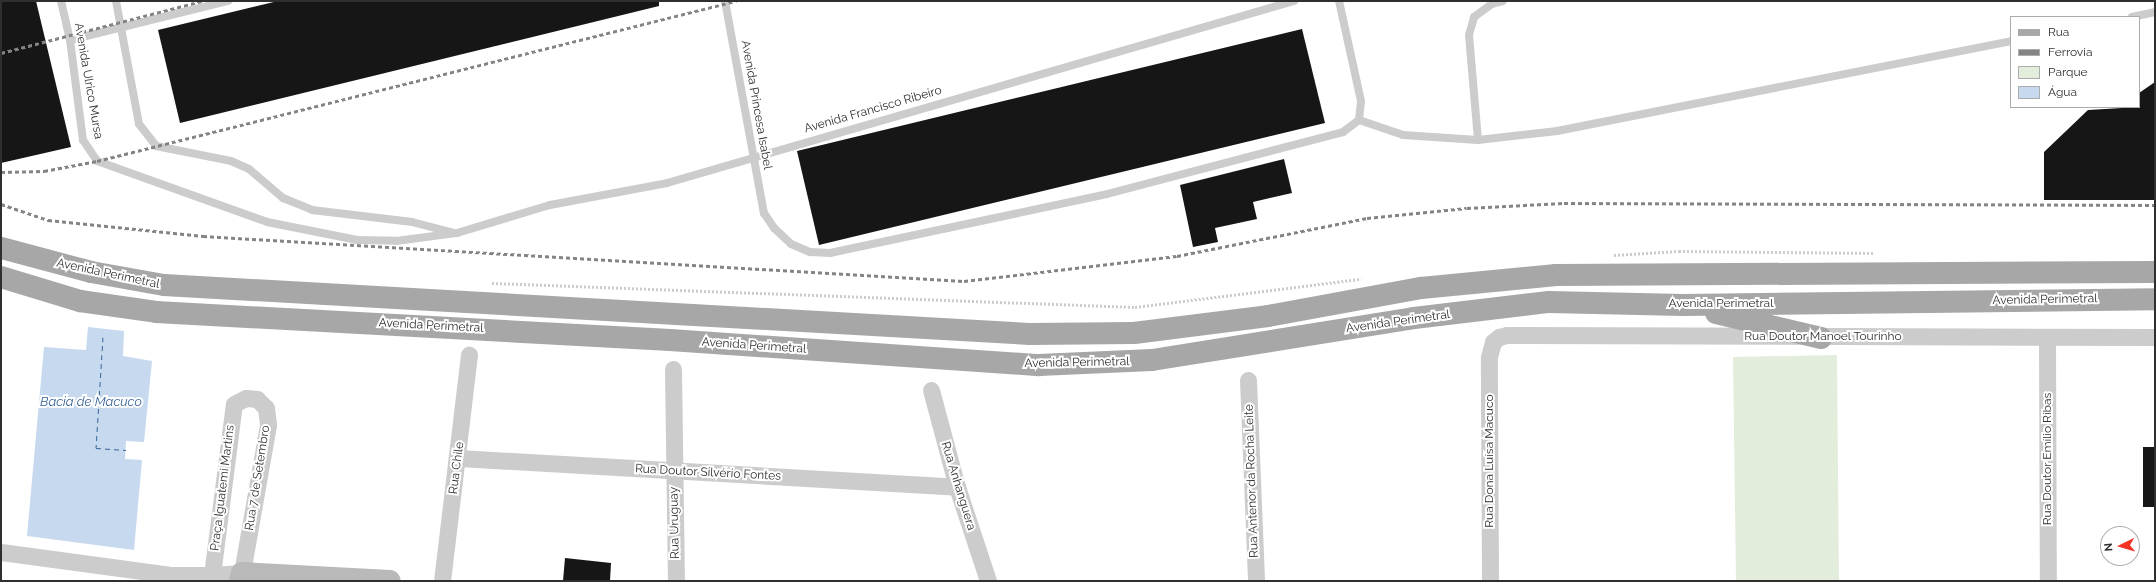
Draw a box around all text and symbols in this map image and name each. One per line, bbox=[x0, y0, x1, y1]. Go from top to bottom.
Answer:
legend bbox=[2010, 16, 2140, 108]
street label: Avenida Ulrico Mursa bbox=[71, 22, 105, 140]
text: Rua bbox=[2048, 25, 2069, 39]
street label: Avenida Princesa Isabel bbox=[738, 39, 774, 171]
text: Ferrovia bbox=[2048, 45, 2092, 59]
text: Parque bbox=[2048, 65, 2088, 79]
street label: Avenida Francisco Ribeiro bbox=[803, 83, 943, 137]
text: Água bbox=[2048, 85, 2077, 99]
street label: Avenida Perimetral bbox=[55, 256, 161, 292]
street label: Avenida Perimetral bbox=[1992, 292, 2098, 308]
street label: Avenida Perimetral bbox=[1669, 297, 1773, 311]
street label: Avenida Perimetral bbox=[1345, 308, 1451, 336]
street label: Avenida Perimetral bbox=[378, 316, 484, 336]
street label: Rua Doutor Manoel Tourinho bbox=[1744, 330, 1902, 344]
street label: Avenida Perimetral bbox=[701, 335, 807, 357]
street label: Avenida Perimetral bbox=[1024, 355, 1130, 371]
street label: Rua Doutor Emílio Ribas bbox=[2041, 393, 2055, 525]
water label: Bacia de Macuco bbox=[40, 394, 142, 410]
street label: Rua Dona Luísa Macuco bbox=[1483, 394, 1497, 528]
street label: Rua Antenor da Rocha Leite bbox=[1242, 404, 1262, 558]
street label: Praça Iguatemi Martins bbox=[208, 424, 238, 552]
street label: Rua 7 de Setembro bbox=[243, 424, 273, 532]
street label: Rua Anhanguera bbox=[938, 440, 978, 532]
street label: Rua Chile bbox=[447, 441, 467, 495]
street label: Rua Doutor Silvério Fontes bbox=[635, 462, 781, 484]
street label: Rua Uruguay bbox=[667, 487, 683, 559]
north arrow bbox=[2100, 526, 2140, 566]
text: N bbox=[2102, 542, 2115, 552]

